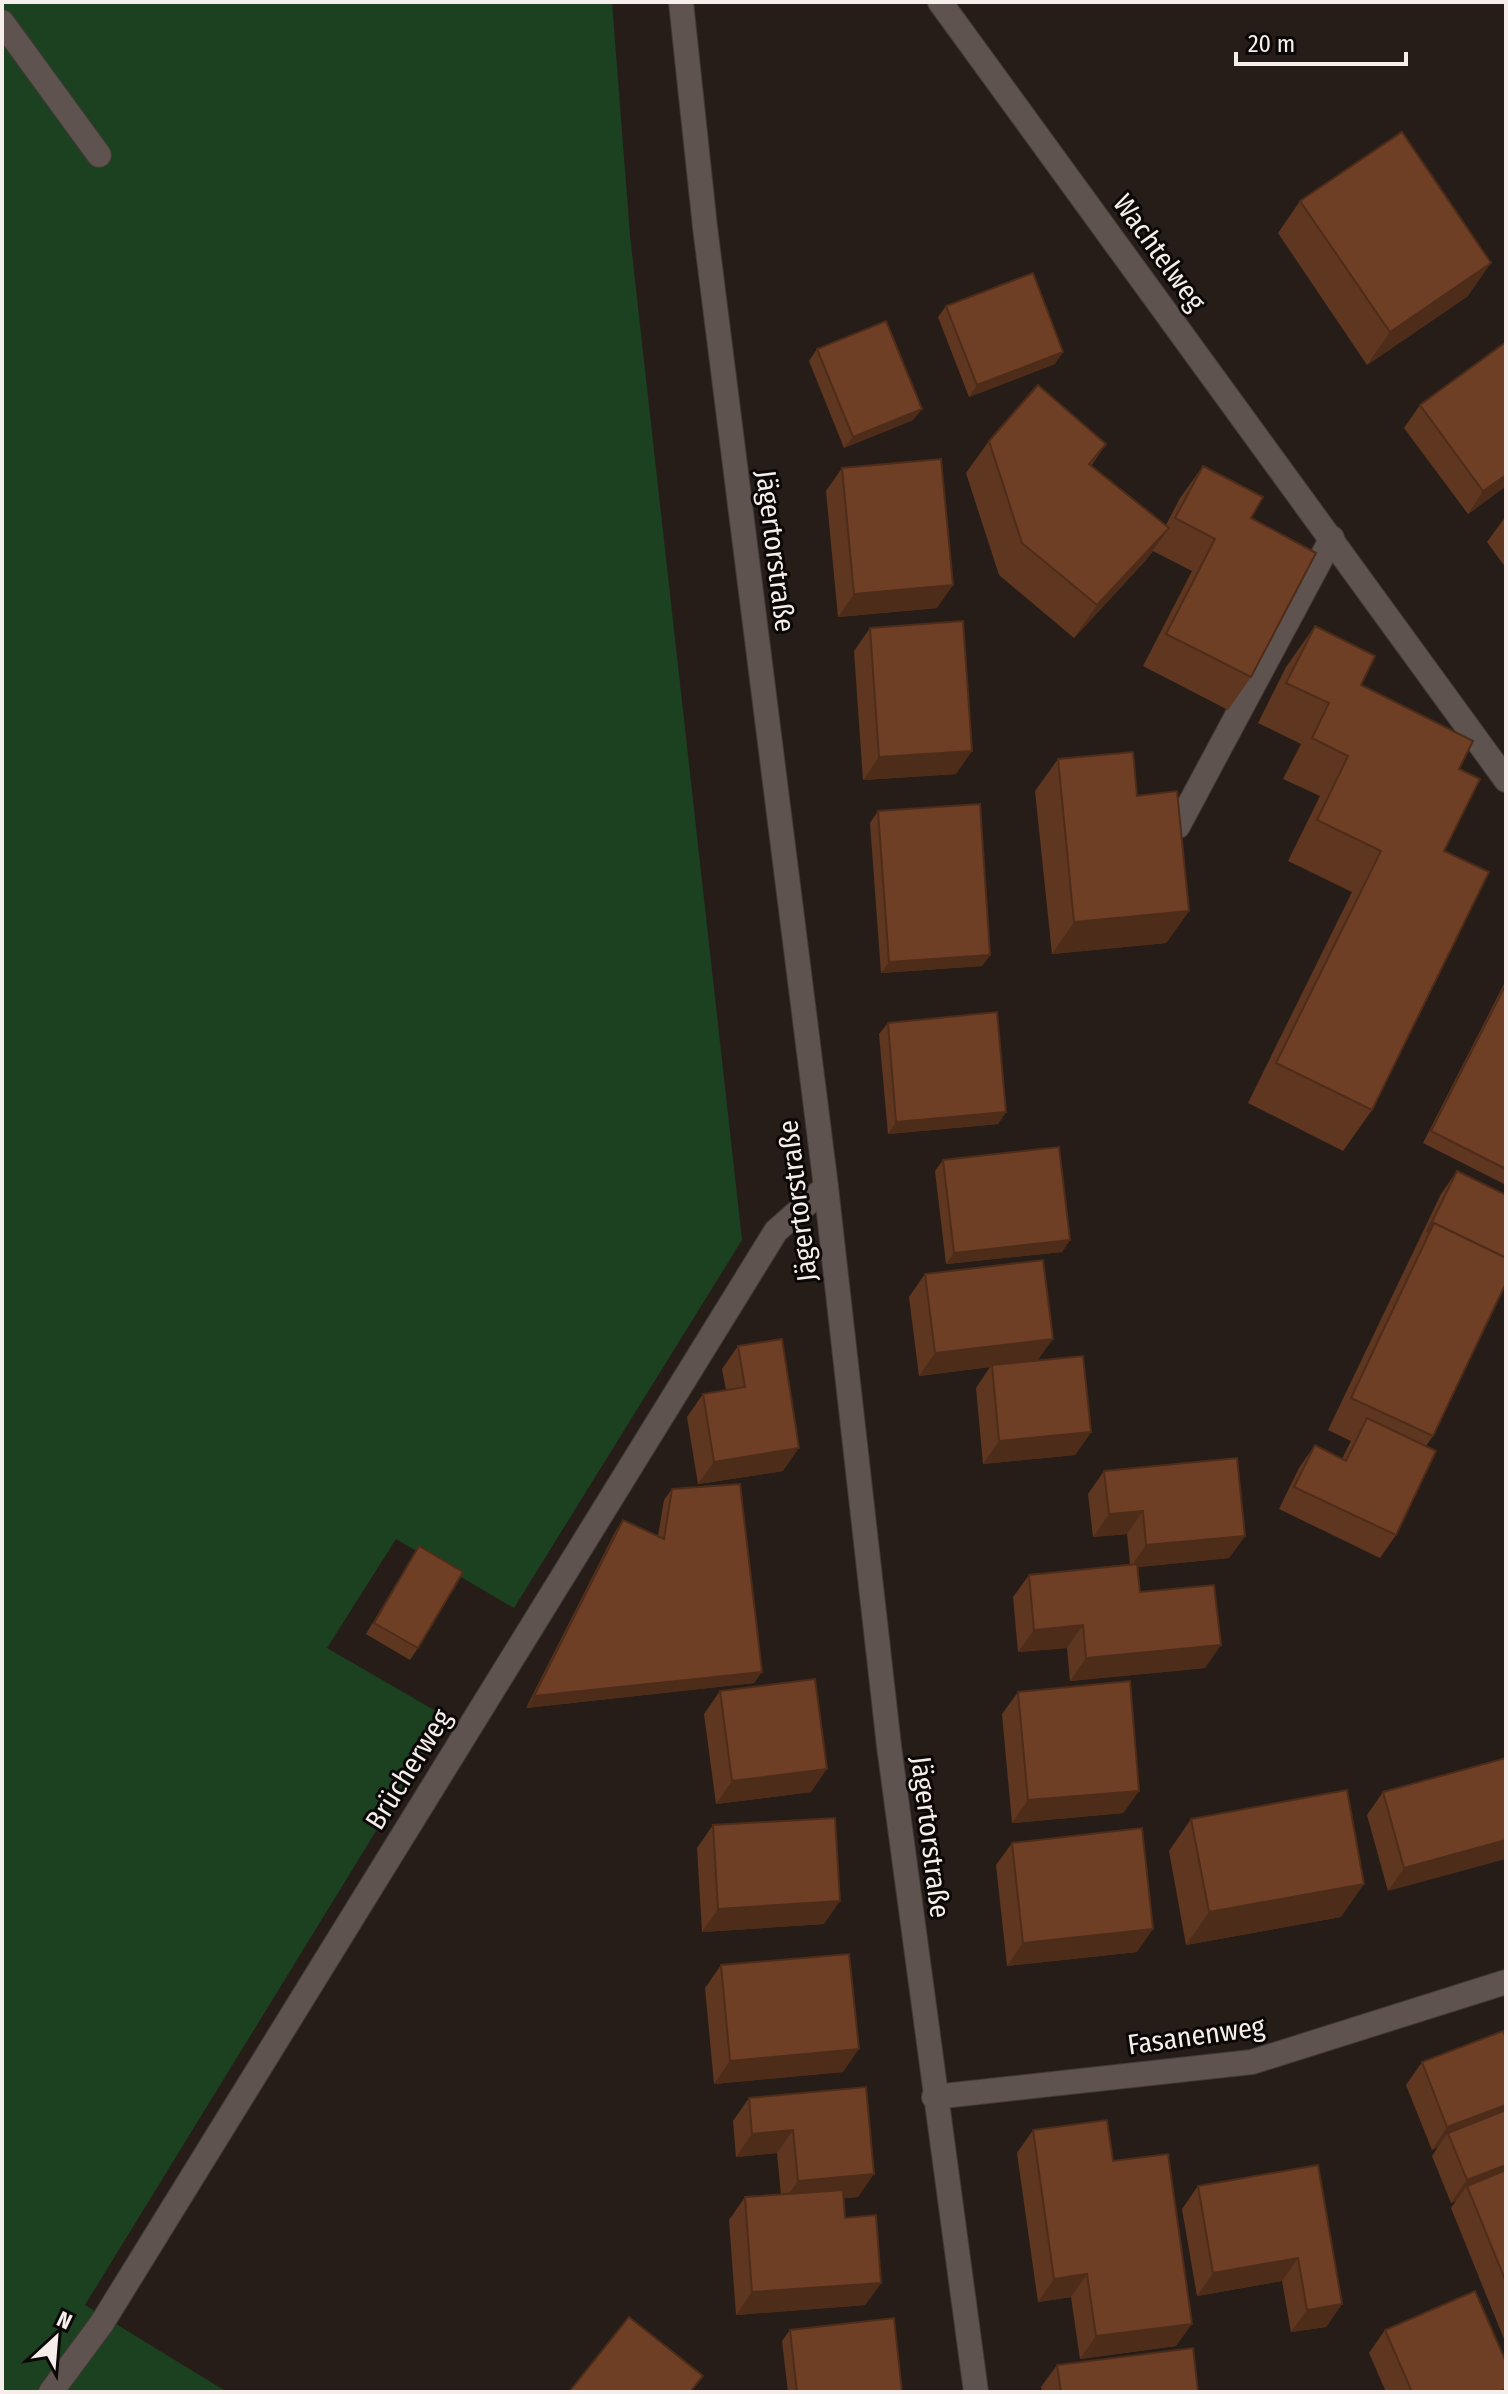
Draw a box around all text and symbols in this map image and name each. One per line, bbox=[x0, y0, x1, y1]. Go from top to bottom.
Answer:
scale bar bbox=[1236, 16, 1406, 66]
text: 20 m bbox=[1248, 30, 1295, 58]
street label: Wachtelweg bbox=[1106, 188, 1213, 318]
street label: Jägertorstraße bbox=[749, 468, 802, 634]
street label: Jägertorstraße bbox=[771, 1118, 824, 1284]
street label: Brücherweg bbox=[359, 1702, 459, 1835]
street label: Jägertorstraße bbox=[904, 1754, 957, 1920]
street label: Fasanenweg bbox=[1125, 2009, 1268, 2061]
north arrow bbox=[16, 2298, 96, 2378]
text: N bbox=[53, 2305, 76, 2335]

